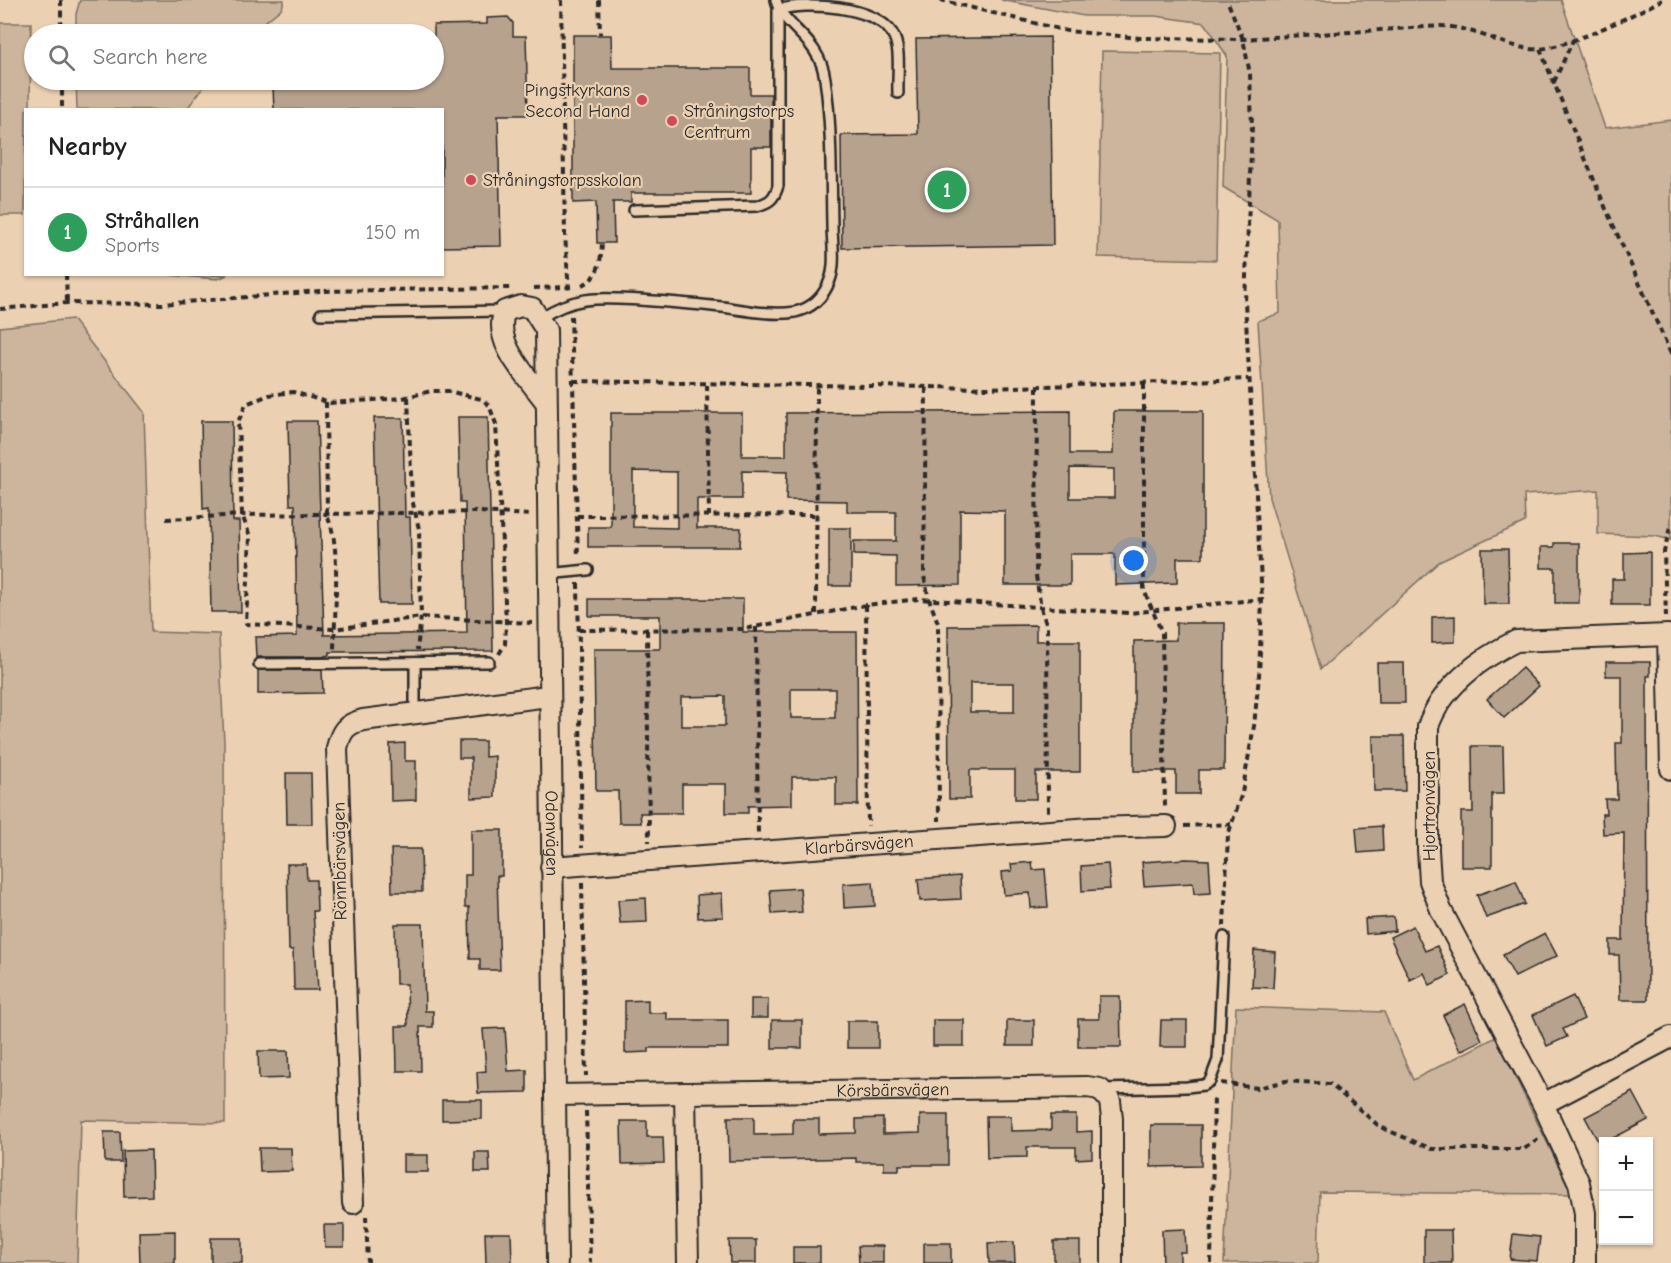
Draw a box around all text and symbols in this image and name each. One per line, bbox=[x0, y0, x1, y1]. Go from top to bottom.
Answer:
search box bbox=[24, 24, 444, 90]
icon: search bbox=[45, 41, 78, 74]
text: Search here bbox=[93, 44, 208, 70]
place label: Pingstkyrkans Second Hand bbox=[525, 80, 630, 122]
marker: Pingstkyrkans Second Hand bbox=[635, 93, 649, 107]
place label: Stråningstorps Centrum bbox=[684, 101, 794, 143]
marker: Stråningstorps Centrum bbox=[665, 114, 679, 128]
text: Nearby bbox=[48, 132, 127, 162]
pin: 1 bbox=[928, 168, 966, 213]
place label: Stråningstorpsskolan bbox=[483, 170, 642, 191]
marker: Stråningstorpsskolan bbox=[464, 173, 478, 187]
text: Stråhallen bbox=[105, 208, 200, 234]
text: 1 bbox=[64, 221, 71, 244]
text: 150 m bbox=[366, 221, 420, 244]
text: Sports bbox=[105, 234, 159, 257]
your location bbox=[1119, 546, 1148, 575]
street label: Hjortronvägen bbox=[1419, 751, 1440, 861]
street label: Odonvägen bbox=[541, 790, 563, 876]
street label: Rönnbärsvägen bbox=[328, 802, 352, 920]
street label: Klarbärsvägen bbox=[804, 830, 914, 859]
street label: Körsbärsvägen bbox=[836, 1079, 950, 1101]
map controls bbox=[1599, 1137, 1653, 1245]
button: + bbox=[1599, 1137, 1653, 1191]
button: − bbox=[1599, 1191, 1653, 1245]

